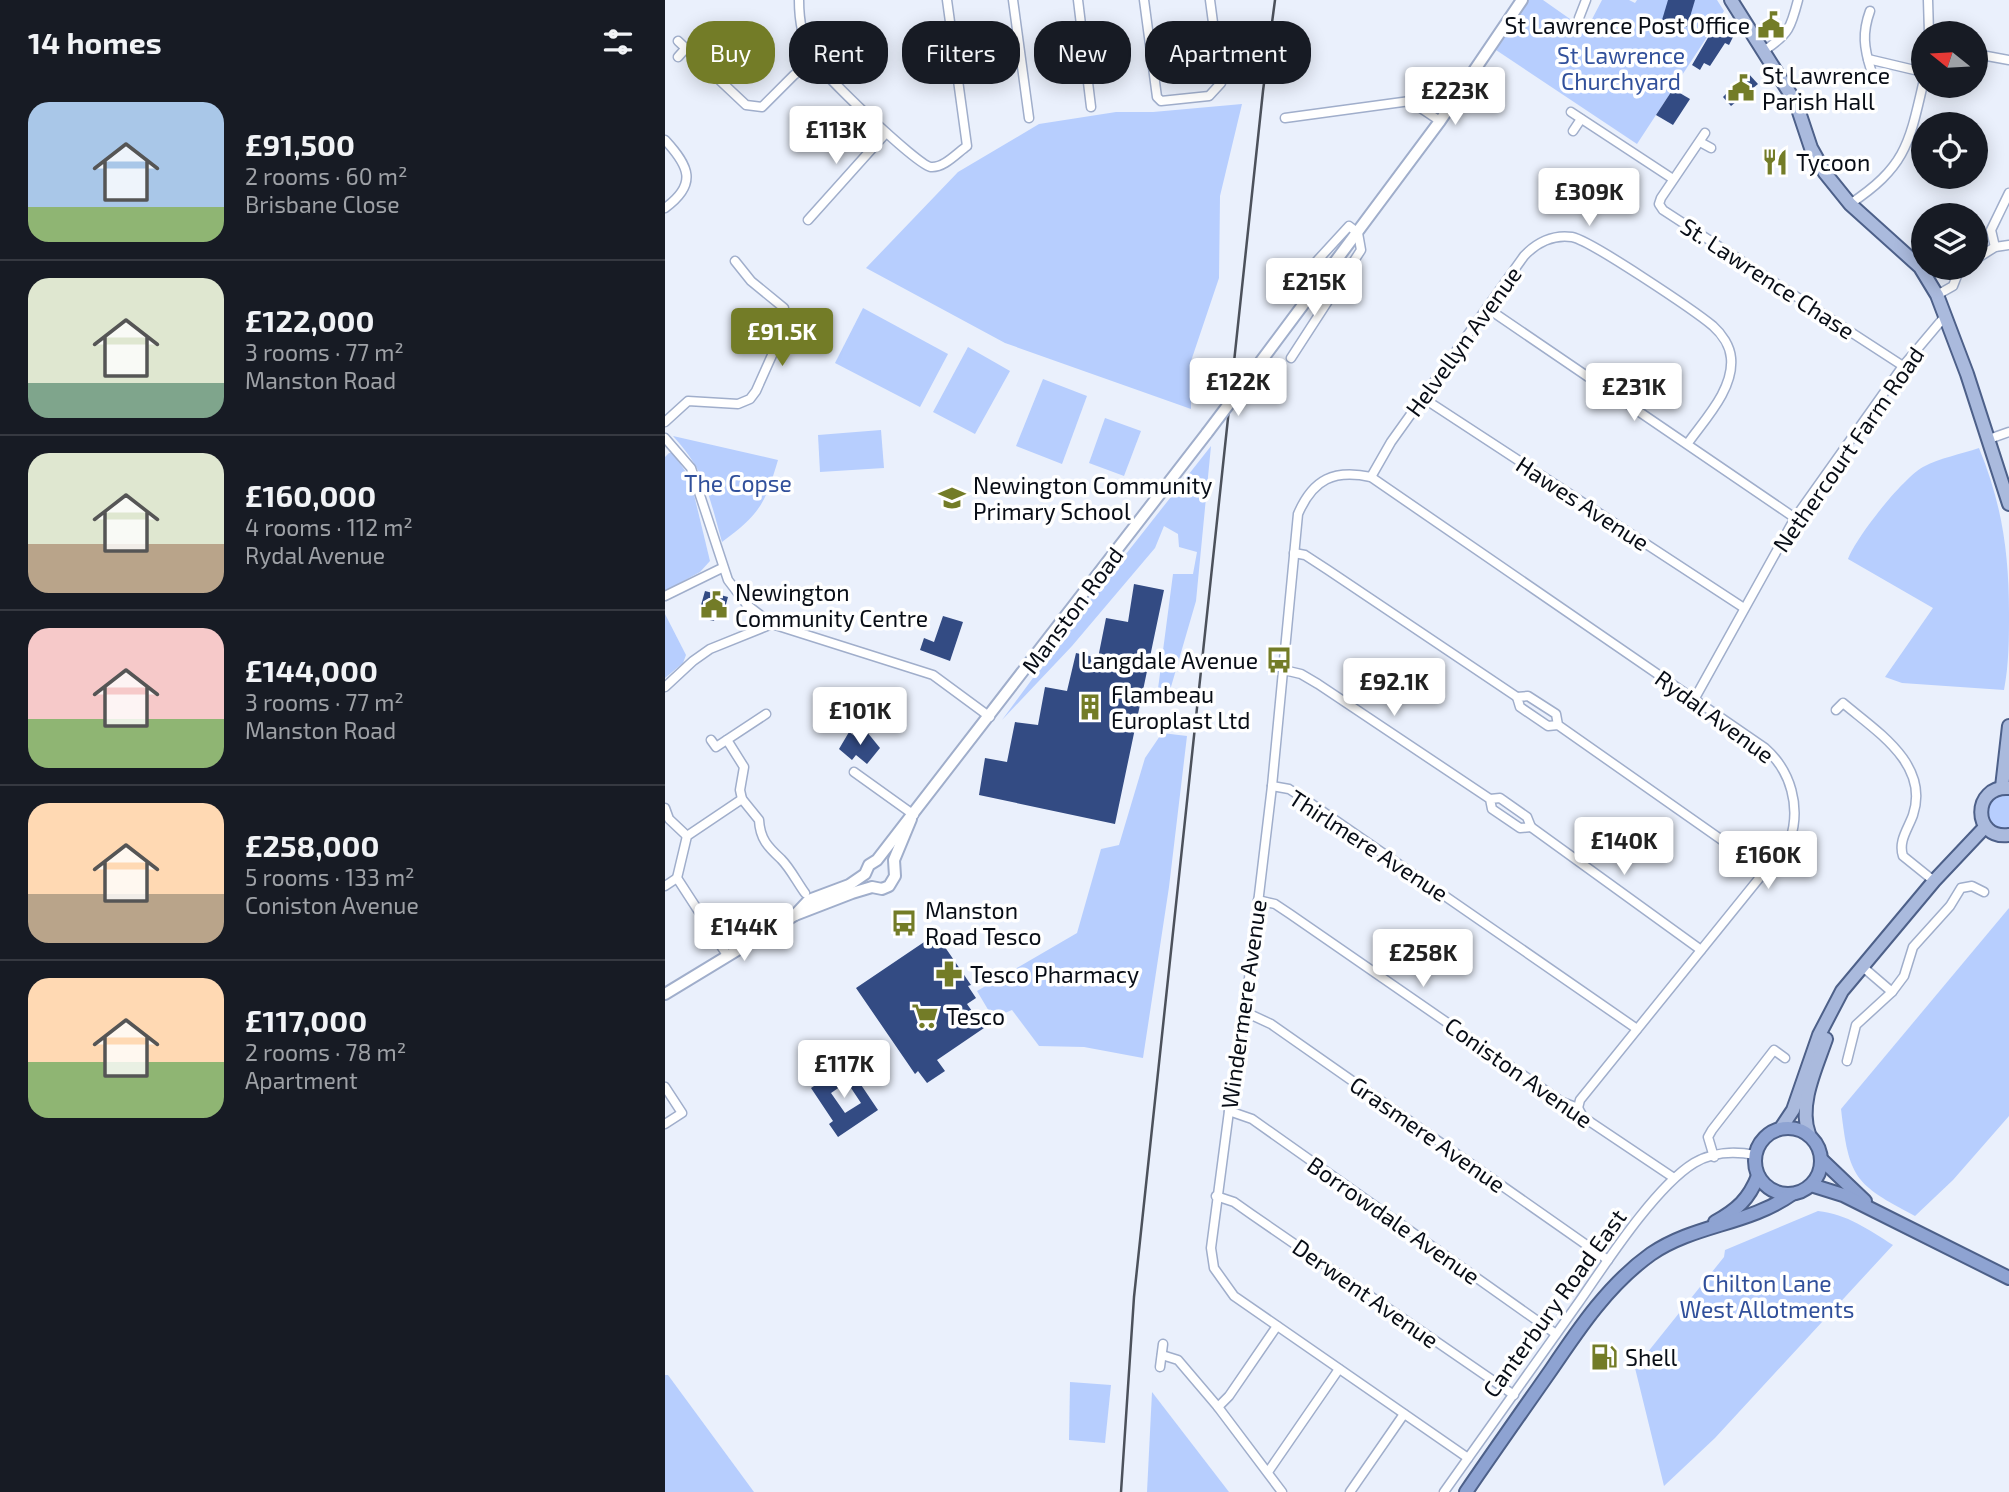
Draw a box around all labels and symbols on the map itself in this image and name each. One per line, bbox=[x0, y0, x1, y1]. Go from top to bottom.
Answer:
public building icon: St Lawrence Post Office bbox=[1756, 10, 1786, 40]
place label: St Lawrence Post Office bbox=[1505, 11, 1750, 39]
north arrow bbox=[1911, 21, 1988, 98]
park label: St Lawrence Churchyard bbox=[1557, 41, 1685, 95]
place label: St Lawrence Parish Hall bbox=[1762, 61, 1890, 115]
pin: £223K bbox=[1406, 68, 1504, 127]
public building icon: St Lawrence Parish Hall bbox=[1726, 73, 1756, 103]
pin: £113K bbox=[787, 106, 885, 166]
restaurant icon: Tycoon bbox=[1760, 147, 1790, 177]
place label: Tycoon bbox=[1796, 148, 1870, 176]
pin: £309K bbox=[1540, 168, 1638, 228]
street label: St. Lawrence Chase bbox=[1676, 211, 1860, 345]
pin: £215K bbox=[1265, 258, 1363, 318]
street label: Helvellyn Avenue bbox=[1399, 260, 1527, 422]
pin: £91.5K bbox=[725, 308, 839, 368]
street label: Nethercourt Farm Road bbox=[1766, 341, 1930, 557]
pin: £122K bbox=[1189, 358, 1287, 418]
pin: £231K bbox=[1585, 364, 1683, 423]
street label: Hawes Avenue bbox=[1511, 450, 1655, 556]
park label: The Copse bbox=[684, 469, 792, 497]
place label: Newington Community Primary School bbox=[973, 471, 1212, 525]
school or university icon: Newington Community Primary School bbox=[937, 483, 967, 513]
street label: Manston Road bbox=[1015, 541, 1129, 679]
place label: Newington Community Centre bbox=[735, 578, 928, 632]
public building icon: Newington Community Centre bbox=[699, 590, 729, 620]
bus stop icon: Langdale Avenue bbox=[1264, 645, 1294, 675]
place label: Langdale Avenue bbox=[1081, 646, 1258, 674]
pin: £92.1K bbox=[1337, 658, 1451, 718]
street label: Rydal Avenue bbox=[1650, 664, 1780, 768]
place label: Flambeau Europlast Ltd bbox=[1111, 680, 1251, 734]
pin: £101K bbox=[811, 688, 909, 747]
building icon: Flambeau Europlast Ltd bbox=[1075, 692, 1105, 722]
street label: Thirlmere Avenue bbox=[1284, 783, 1454, 907]
pin: £140K bbox=[1575, 818, 1673, 877]
pin: £160K bbox=[1719, 832, 1817, 891]
place label: Manston Road Tesco bbox=[925, 896, 1042, 950]
street label: Windermere Avenue bbox=[1214, 898, 1272, 1110]
pin: £144K bbox=[695, 904, 793, 963]
bus stop icon: Manston Road Tesco bbox=[889, 908, 919, 938]
pin: £258K bbox=[1374, 930, 1472, 989]
pharmacy icon: Tesco Pharmacy bbox=[934, 959, 964, 989]
place label: Tesco Pharmacy bbox=[970, 960, 1139, 988]
supermarket icon: Tesco bbox=[910, 1001, 940, 1031]
place label: Tesco bbox=[946, 1002, 1005, 1030]
street label: Coniston Avenue bbox=[1440, 1011, 1598, 1133]
pin: £117K bbox=[795, 1040, 893, 1100]
street label: Grasmere Avenue bbox=[1345, 1070, 1511, 1198]
street label: Borrowdale Avenue bbox=[1302, 1150, 1486, 1290]
street label: Canterbury Road East bbox=[1476, 1203, 1632, 1403]
street label: Derwent Avenue bbox=[1288, 1232, 1444, 1354]
park label: Chilton Lane West Allotments bbox=[1680, 1269, 1854, 1323]
fuel station icon: Shell bbox=[1589, 1342, 1619, 1372]
place label: Shell bbox=[1625, 1343, 1677, 1371]

